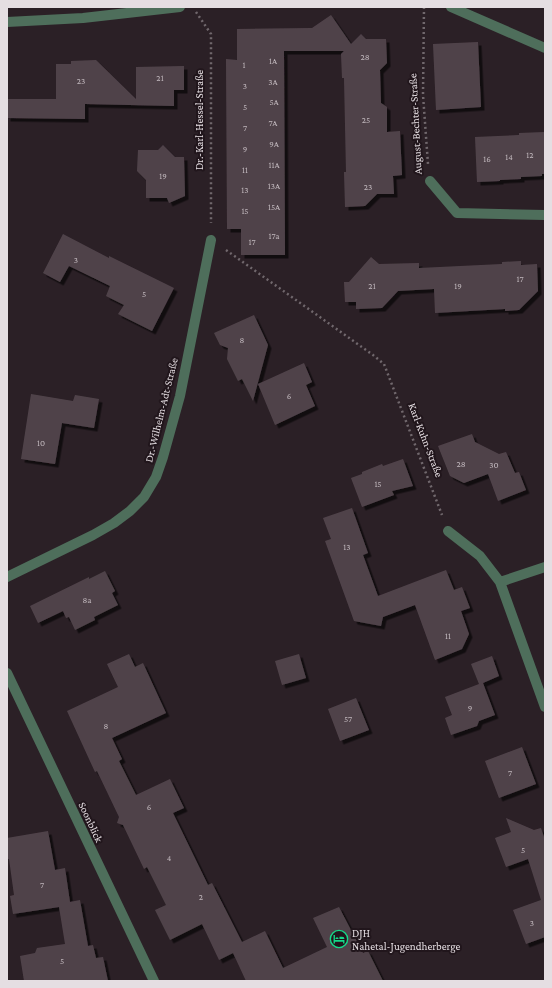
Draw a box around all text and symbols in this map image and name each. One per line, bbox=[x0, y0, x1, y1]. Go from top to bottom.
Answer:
house number: 28 bbox=[360, 52, 370, 62]
house number: 1A bbox=[269, 56, 278, 66]
house number: 1 bbox=[243, 60, 246, 70]
street label: Dr.-Karl-Hessel-Straße bbox=[193, 70, 205, 170]
house number: 21 bbox=[156, 73, 164, 83]
street label: August-Bechter-Straße bbox=[406, 73, 425, 175]
house number: 23 bbox=[77, 76, 85, 86]
house number: 3A bbox=[268, 77, 279, 87]
house number: 3 bbox=[243, 81, 247, 91]
house number: 5A bbox=[269, 97, 279, 107]
house number: 5 bbox=[243, 102, 247, 112]
house number: 25 bbox=[362, 115, 370, 125]
house number: 7A bbox=[269, 118, 278, 128]
house number: 7 bbox=[243, 123, 247, 133]
house number: 9A bbox=[269, 139, 280, 149]
house number: 9 bbox=[243, 144, 248, 154]
house number: 12 bbox=[526, 150, 534, 160]
house number: 14 bbox=[505, 152, 513, 162]
house number: 16 bbox=[483, 154, 491, 164]
house number: 11A bbox=[268, 160, 280, 170]
house number: 11 bbox=[242, 165, 248, 175]
house number: 19 bbox=[159, 171, 167, 181]
house number: 13A bbox=[268, 181, 281, 191]
house number: 23 bbox=[364, 182, 372, 192]
house number: 13 bbox=[241, 185, 249, 195]
house number: 15A bbox=[268, 202, 281, 212]
house number: 15 bbox=[241, 206, 249, 216]
house number: 17a bbox=[268, 231, 280, 241]
house number: 17 bbox=[248, 237, 256, 247]
house number: 3 bbox=[74, 255, 78, 265]
house number: 17 bbox=[516, 274, 524, 284]
house number: 21 bbox=[368, 281, 376, 291]
house number: 19 bbox=[454, 281, 462, 291]
house number: 5 bbox=[142, 289, 146, 299]
house number: 8 bbox=[240, 335, 245, 345]
street label: Dr.-Wilhelm-Adt-Straße bbox=[142, 356, 180, 464]
house number: 6 bbox=[287, 391, 292, 401]
street label: Karl-Kuhn-Straße bbox=[406, 401, 446, 479]
house number: 10 bbox=[37, 438, 45, 448]
house number: 28 bbox=[456, 459, 466, 469]
house number: 30 bbox=[489, 460, 499, 470]
house number: 15 bbox=[374, 479, 382, 489]
house number: 13 bbox=[343, 542, 351, 552]
house number: 8a bbox=[82, 595, 92, 605]
house number: 11 bbox=[445, 631, 451, 641]
house number: 9 bbox=[468, 703, 473, 713]
house number: 57 bbox=[344, 714, 352, 724]
house number: 8 bbox=[104, 721, 109, 731]
house number: 7 bbox=[508, 768, 512, 778]
street label: Soonblick bbox=[76, 800, 106, 845]
house number: 6 bbox=[147, 802, 152, 812]
house number: 5 bbox=[521, 845, 525, 855]
house number: 4 bbox=[167, 853, 172, 863]
house number: 7 bbox=[40, 880, 44, 890]
house number: 2 bbox=[199, 892, 203, 902]
house number: 3 bbox=[530, 918, 534, 928]
place label: DJH Nahetal-Jugendherberge bbox=[352, 927, 461, 953]
hotel icon: DJH Nahetal-Jugendherberge bbox=[329, 929, 349, 949]
house number: 5 bbox=[60, 956, 64, 966]

